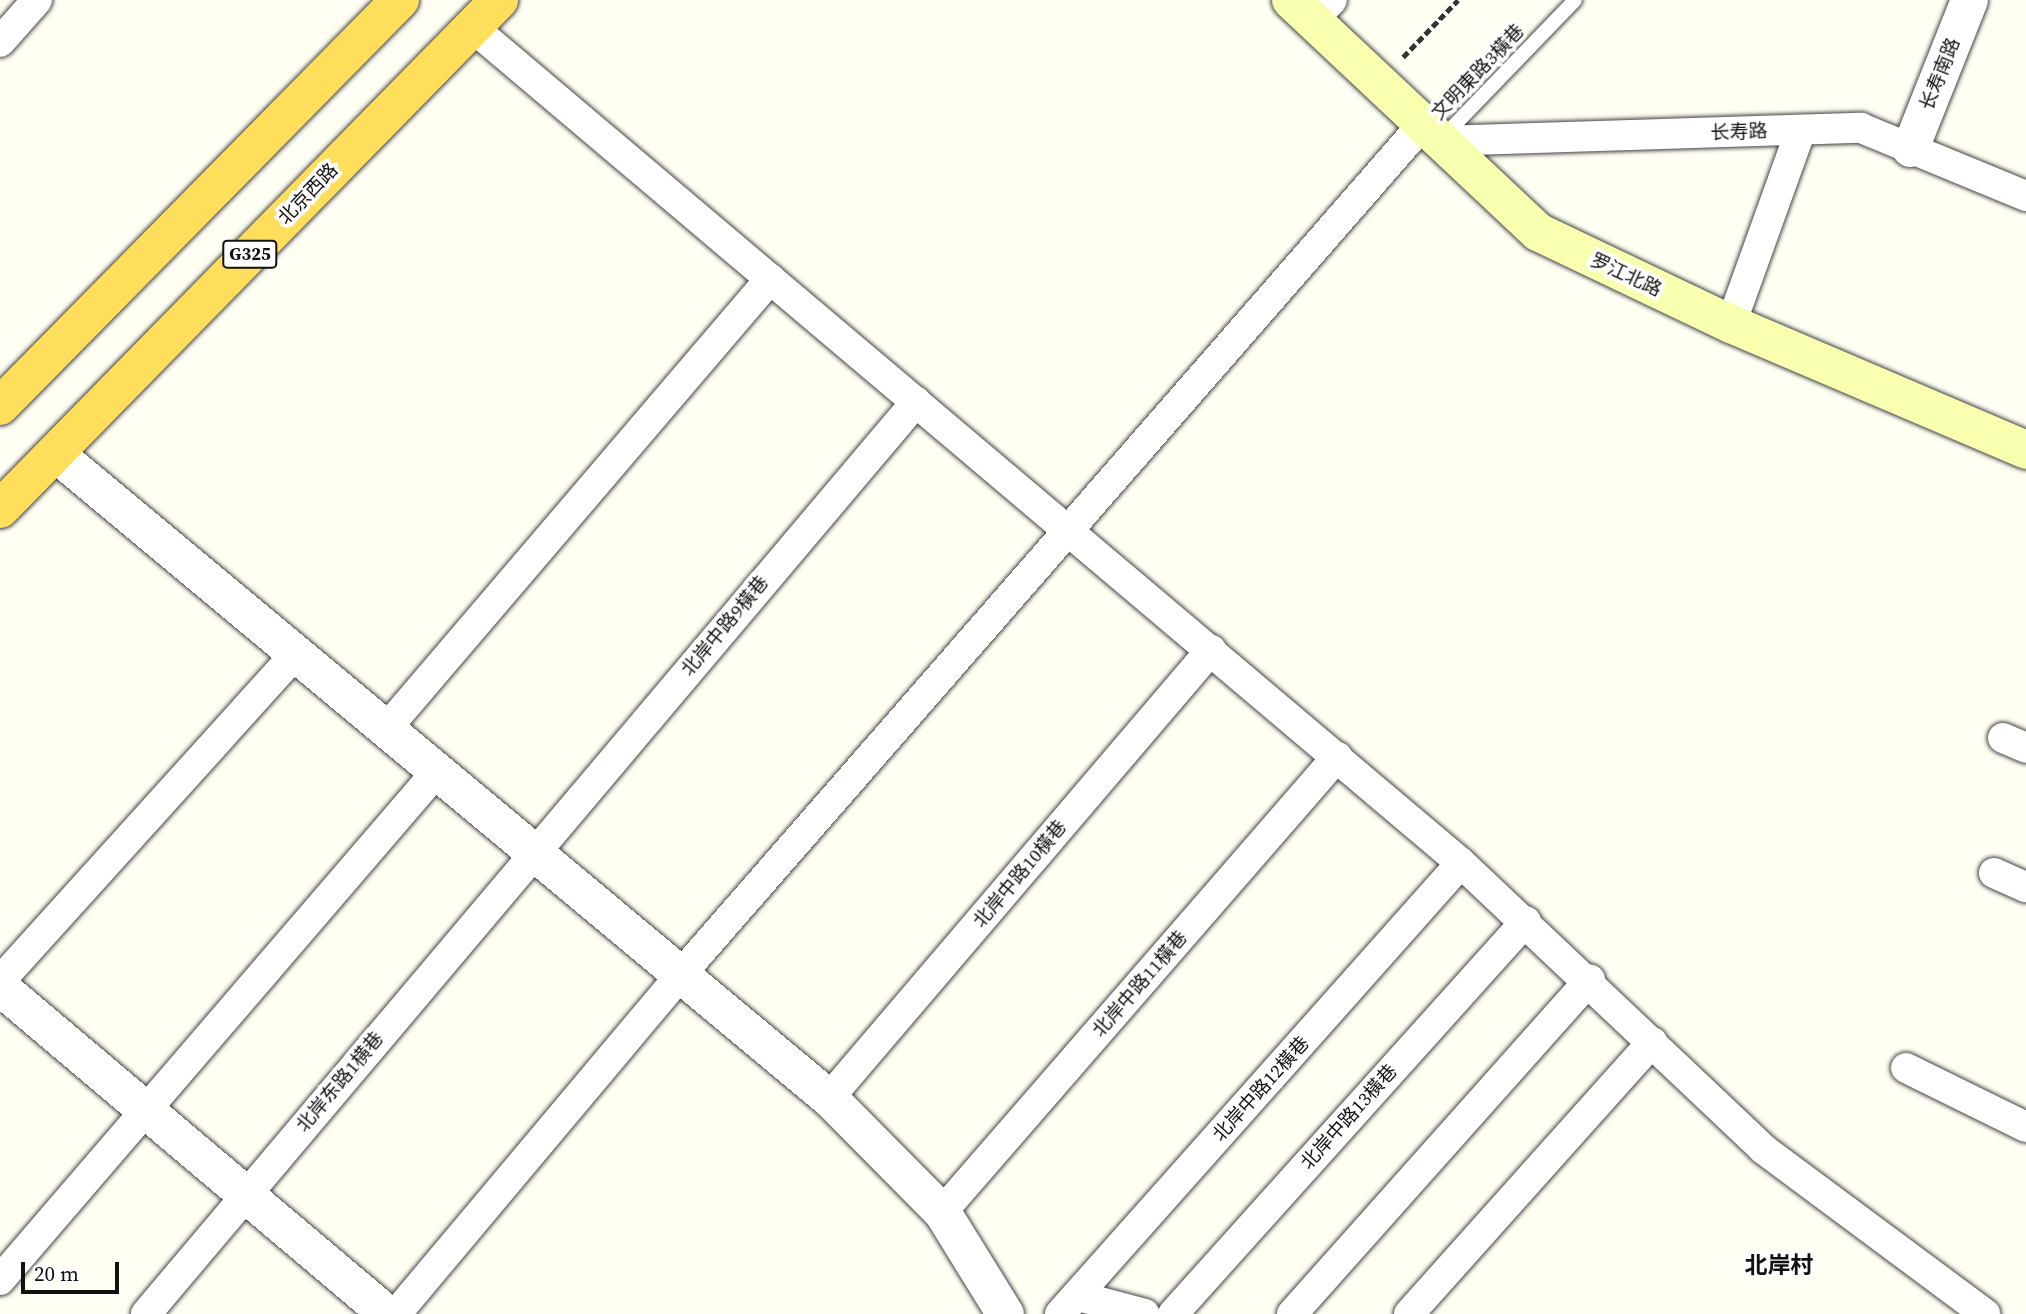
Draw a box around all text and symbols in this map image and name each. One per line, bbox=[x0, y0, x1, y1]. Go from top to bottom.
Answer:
street label: 文明東路3橫巷 bbox=[1427, 20, 1529, 124]
street label: 长寿南路 bbox=[1915, 34, 1965, 114]
street label: 长寿路 bbox=[1710, 120, 1768, 144]
street label: 北京西路 bbox=[273, 159, 343, 229]
road number: G325 bbox=[222, 240, 278, 268]
street label: 罗江北路 bbox=[1587, 249, 1665, 301]
street label: 北岸中路9橫巷 bbox=[677, 571, 773, 681]
street label: 北岸中路10橫巷 bbox=[969, 816, 1071, 932]
street label: 北岸中路11橫巷 bbox=[1088, 926, 1192, 1042]
street label: 北岸东路1横巷 bbox=[292, 1027, 388, 1137]
street label: 北岸中路12橫巷 bbox=[1208, 1032, 1314, 1146]
street label: 北岸中路13橫巷 bbox=[1296, 1060, 1402, 1174]
scale bar bbox=[24, 1248, 122, 1292]
district label: 北岸村 bbox=[1745, 1251, 1813, 1279]
text: 20 m bbox=[34, 1259, 79, 1288]

